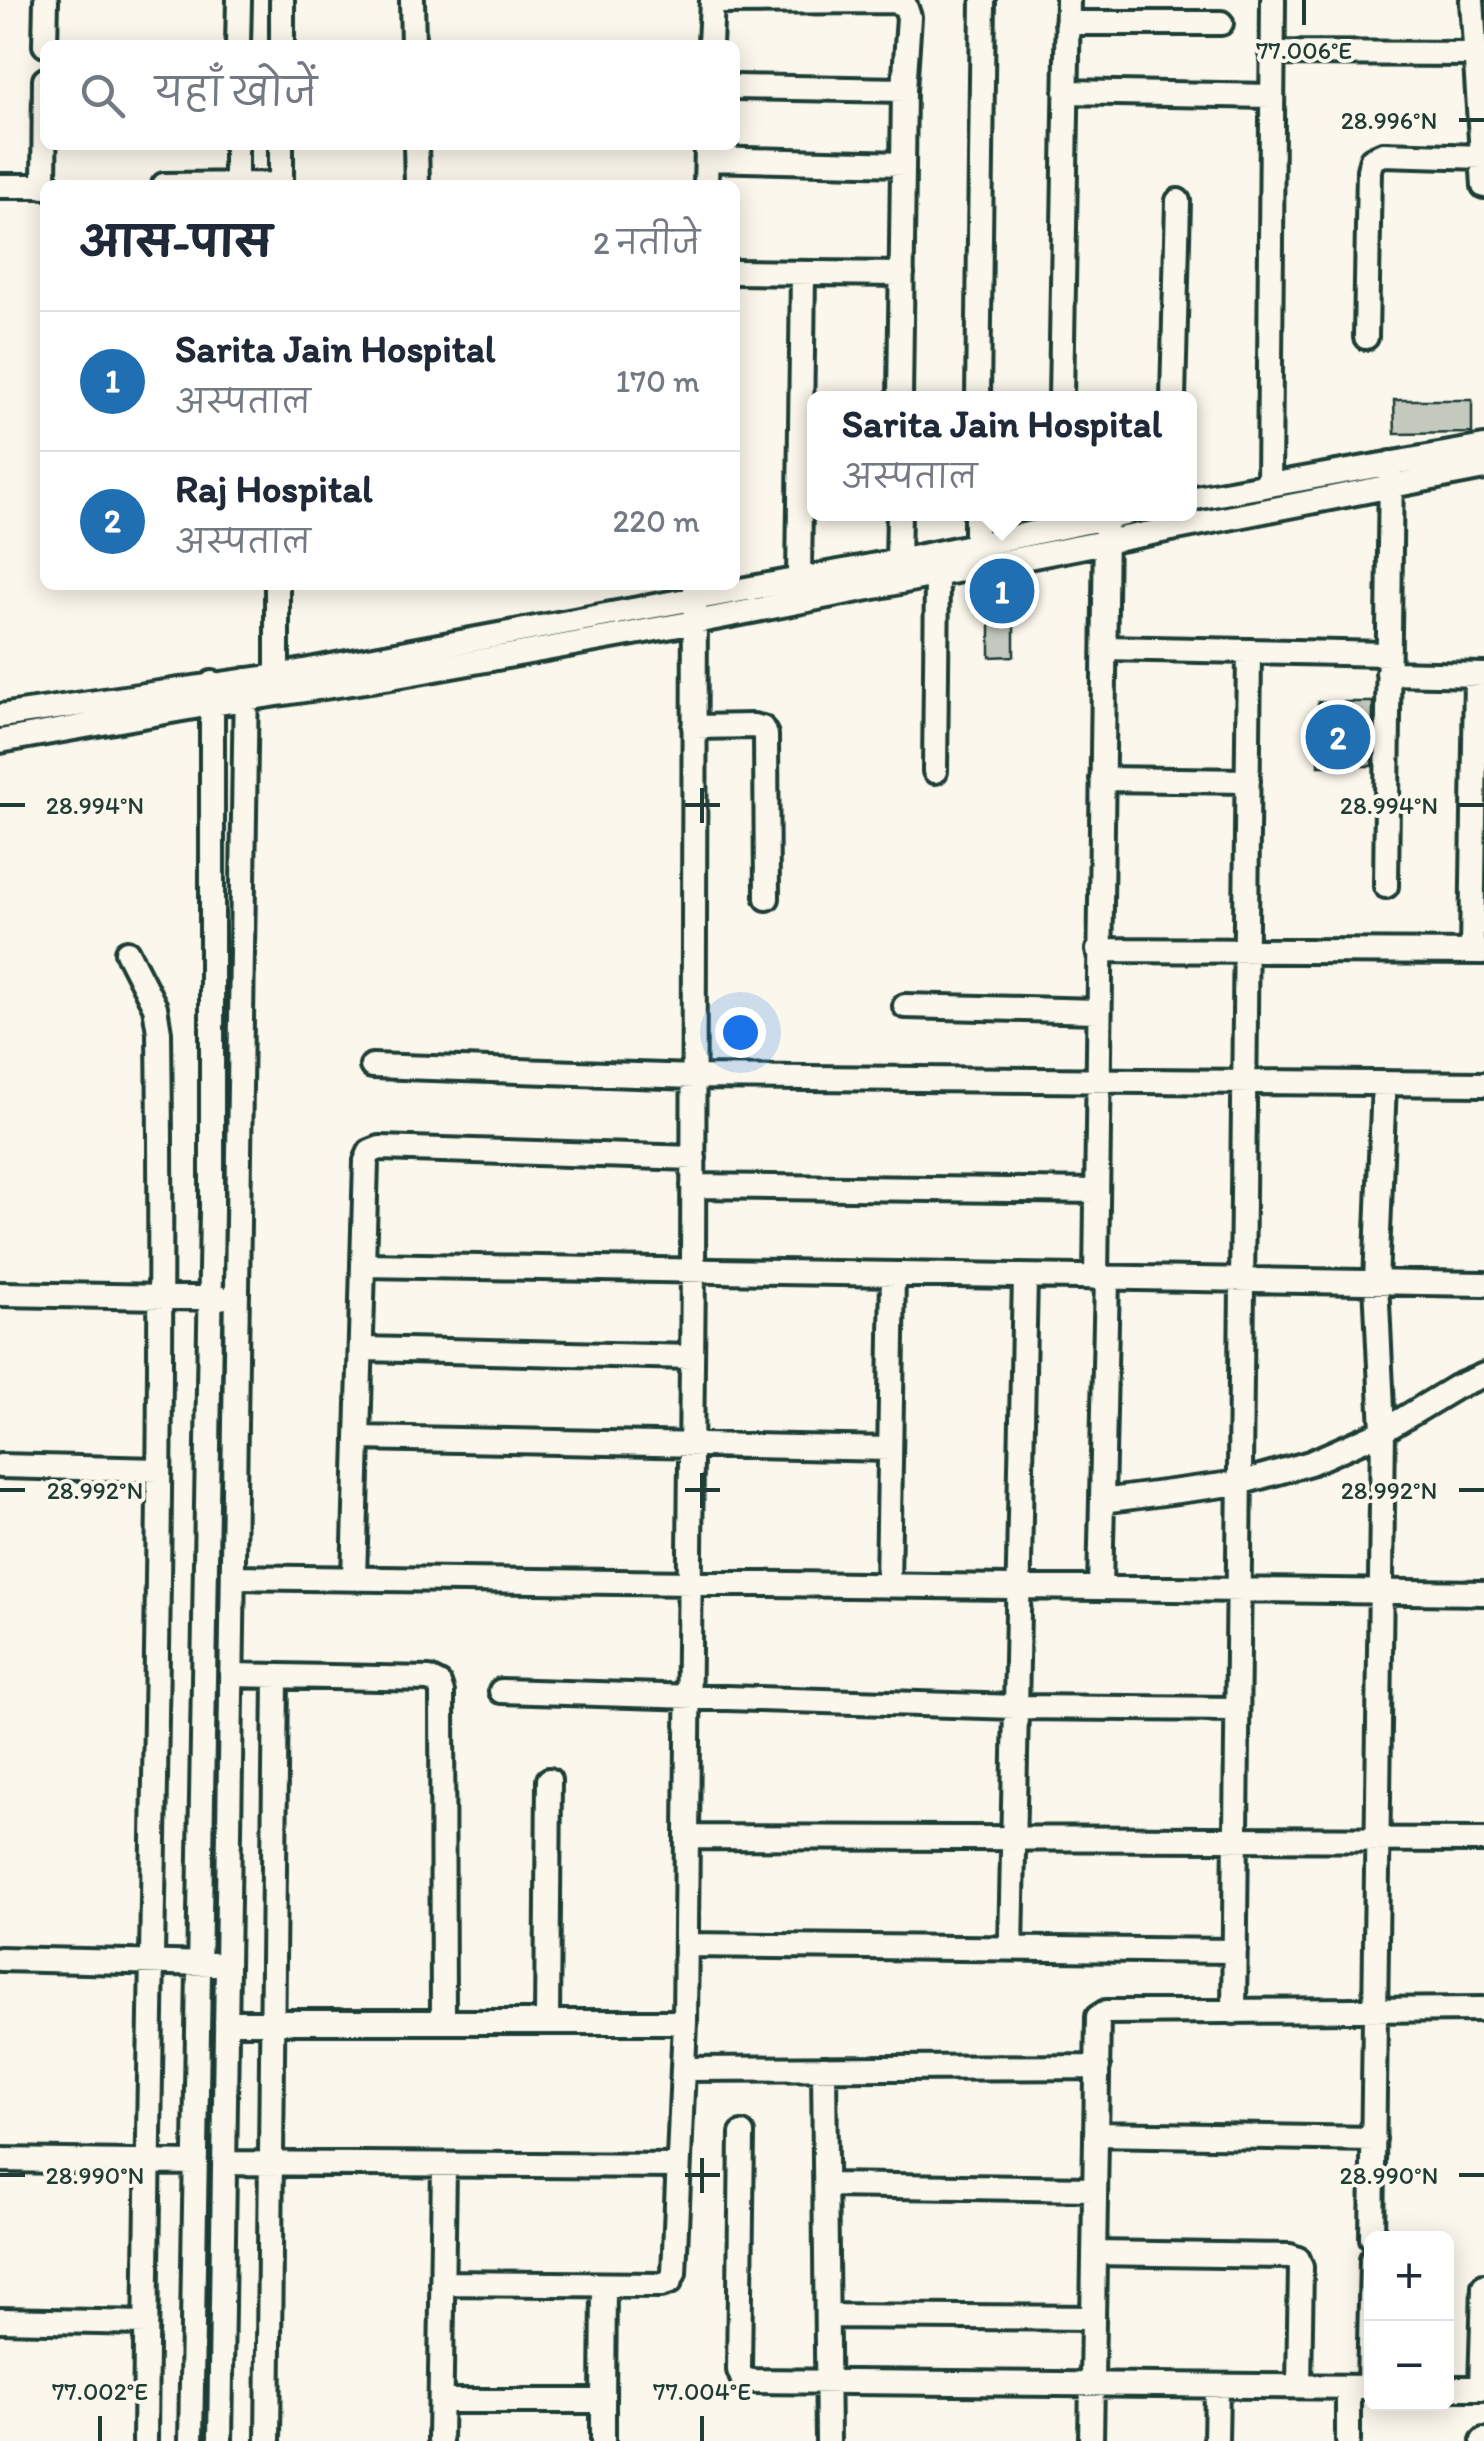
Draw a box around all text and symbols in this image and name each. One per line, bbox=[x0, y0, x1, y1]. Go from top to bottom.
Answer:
text: 77.006°E bbox=[1256, 35, 1352, 65]
search box bbox=[40, 40, 740, 150]
icon: search bbox=[75, 68, 130, 123]
text: यहाँ खोजें bbox=[155, 69, 317, 115]
text: 28.996°N bbox=[1341, 105, 1437, 135]
text: आस-पास bbox=[80, 216, 272, 267]
text: 2 नतीजे bbox=[593, 224, 700, 262]
text: Sarita Jain Hospital bbox=[175, 326, 496, 372]
text: 1 bbox=[105, 362, 120, 400]
text: 170 m bbox=[615, 362, 700, 400]
text: अस्पताल bbox=[175, 383, 311, 421]
popup bbox=[807, 391, 1197, 521]
text: Sarita Jain Hospital bbox=[842, 401, 1162, 447]
text: अस्पताल bbox=[842, 458, 978, 496]
text: Raj Hospital bbox=[175, 466, 373, 512]
text: 2 bbox=[104, 502, 121, 540]
text: 220 m bbox=[613, 502, 700, 540]
text: अस्पताल bbox=[175, 523, 311, 561]
pin: 1 bbox=[970, 554, 1034, 628]
pin: 2 bbox=[1306, 700, 1370, 774]
text: 28.994°N bbox=[46, 790, 144, 820]
text: 28.994°N bbox=[1340, 790, 1438, 820]
your location bbox=[715, 1007, 766, 1058]
text: 28.992°N bbox=[47, 1475, 143, 1505]
text: 28.992°N bbox=[1341, 1475, 1437, 1505]
text: 28.990°N bbox=[46, 2160, 144, 2190]
text: 28.990°N bbox=[1340, 2160, 1438, 2190]
map controls bbox=[1364, 2231, 1454, 2411]
button: + bbox=[1364, 2231, 1454, 2321]
button: − bbox=[1364, 2321, 1454, 2411]
text: 77.002°E bbox=[52, 2376, 148, 2406]
text: 77.004°E bbox=[653, 2376, 751, 2406]

